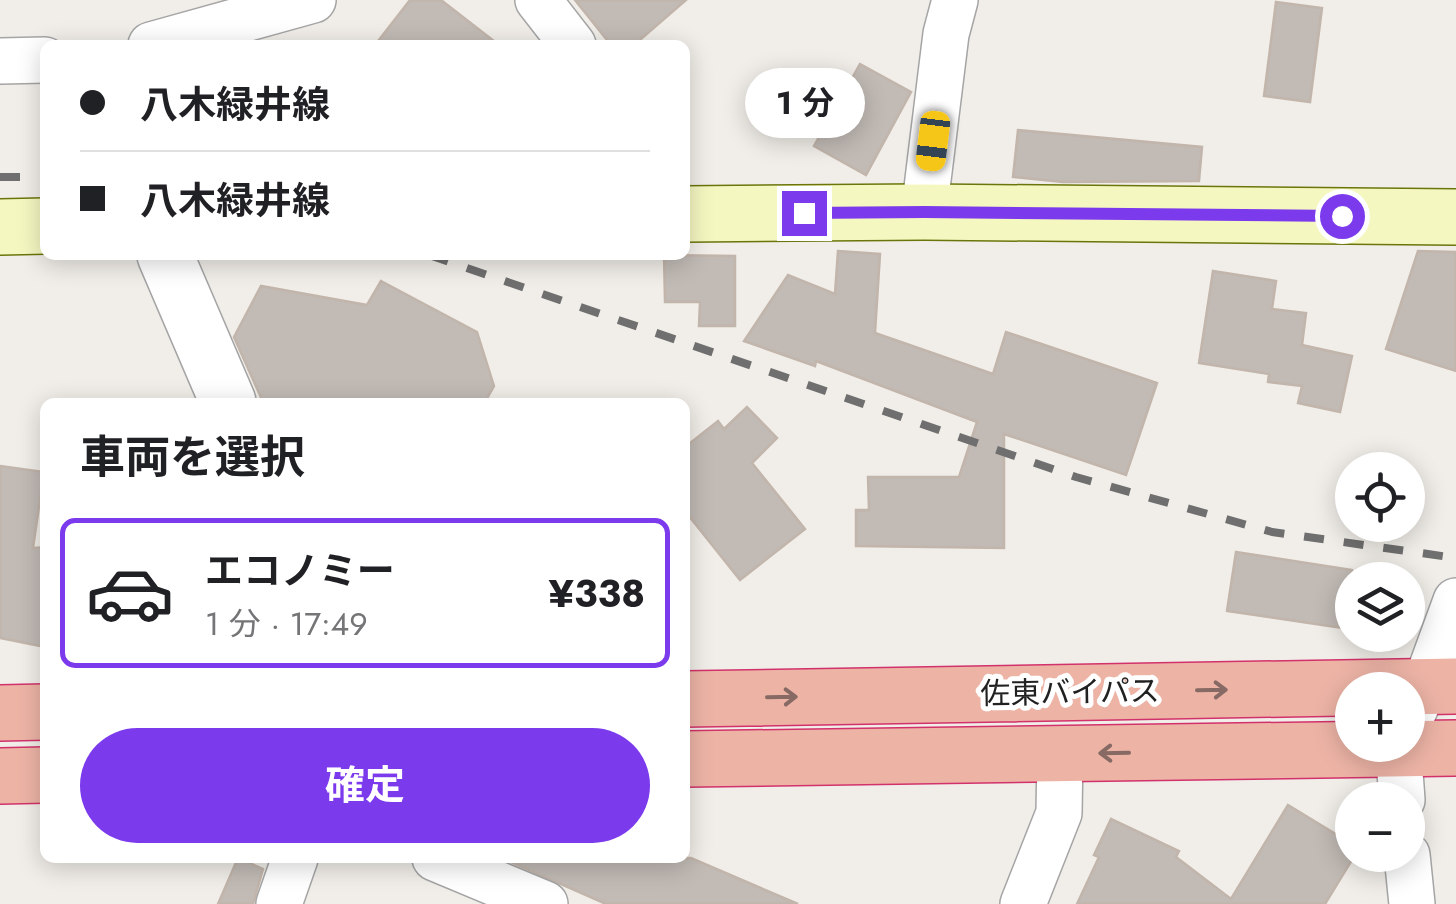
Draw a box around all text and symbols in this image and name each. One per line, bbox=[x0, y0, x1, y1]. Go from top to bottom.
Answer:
callout: 1 分 bbox=[744, 68, 864, 138]
text: 八木緑井線 bbox=[140, 77, 330, 132]
text: 1 分 bbox=[776, 80, 834, 126]
car bbox=[914, 109, 952, 173]
text: 八木緑井線 bbox=[140, 173, 330, 228]
route end bbox=[782, 191, 827, 236]
route start bbox=[1320, 194, 1365, 239]
text: 車両を選択 bbox=[80, 425, 305, 490]
map controls bbox=[1335, 452, 1425, 872]
button: locate bbox=[1335, 452, 1425, 542]
text: エコノミー bbox=[205, 543, 395, 598]
icon: car bbox=[85, 548, 175, 638]
button: layers bbox=[1335, 562, 1425, 652]
text: ¥338 bbox=[549, 566, 645, 621]
text: 1 分 · 17:49 bbox=[205, 601, 368, 647]
street label: 佐東バイパス bbox=[980, 669, 1160, 715]
button: + bbox=[1335, 672, 1425, 762]
one-way arrow bbox=[1196, 680, 1228, 700]
one-way arrow bbox=[766, 688, 798, 707]
button: 確定 bbox=[80, 728, 650, 843]
one-way arrow bbox=[1098, 744, 1130, 762]
button: − bbox=[1335, 782, 1425, 872]

